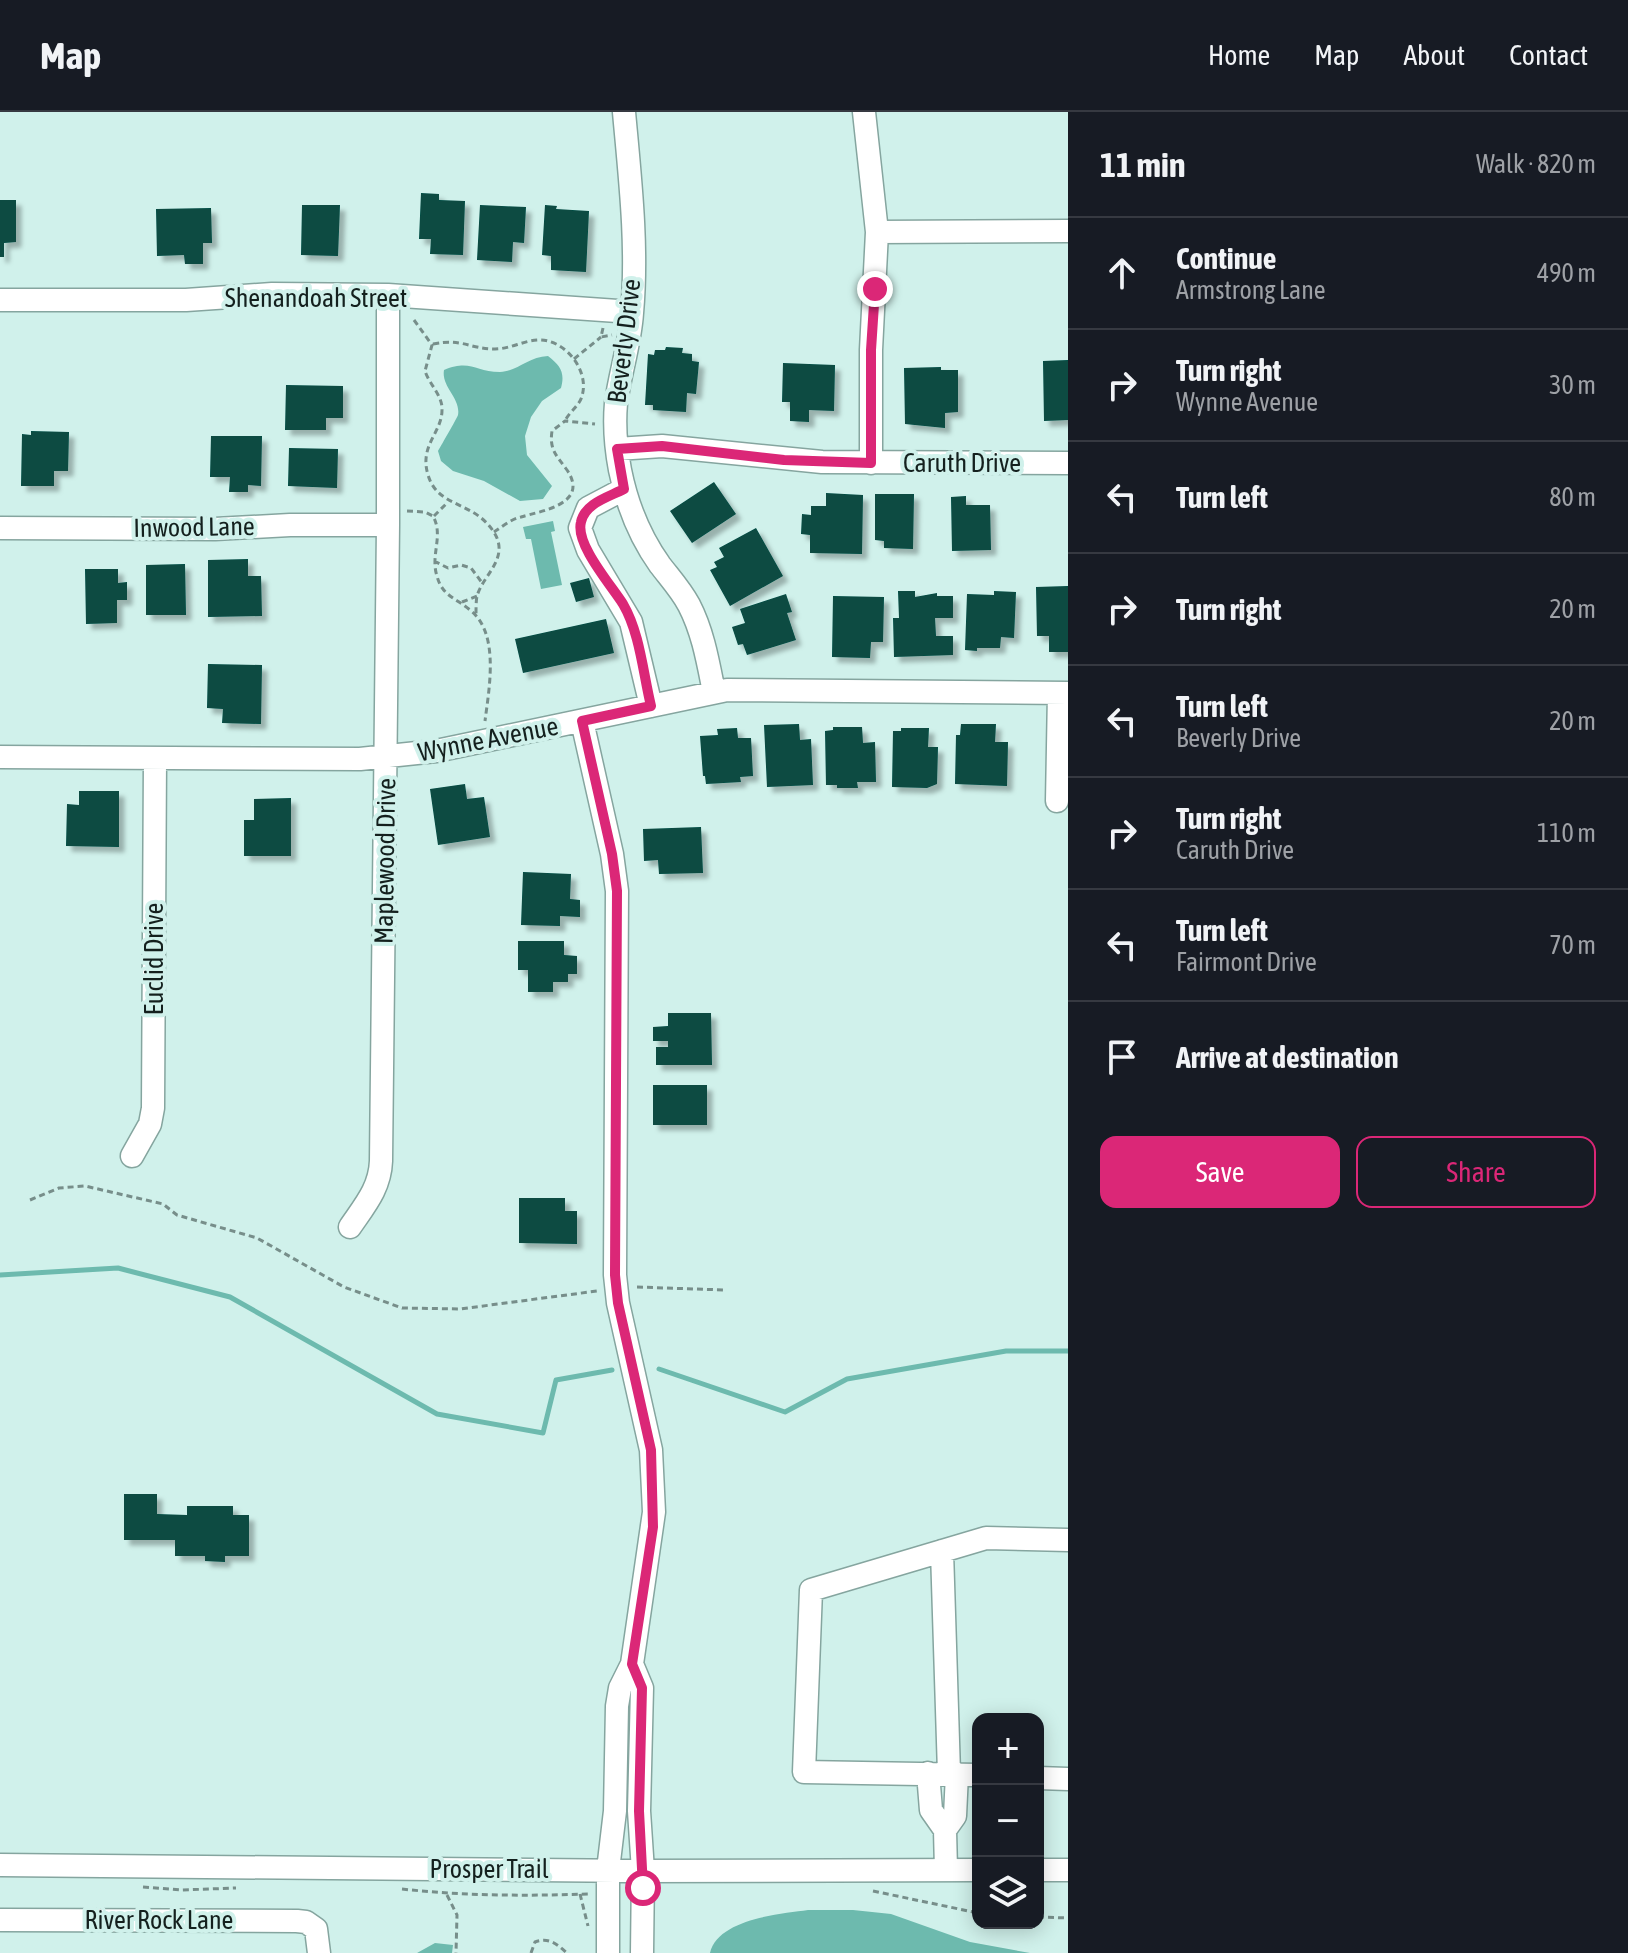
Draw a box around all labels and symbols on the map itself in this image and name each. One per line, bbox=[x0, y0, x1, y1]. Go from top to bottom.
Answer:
route end bbox=[857, 271, 893, 307]
street label: Beverly Drive bbox=[601, 277, 647, 405]
street label: Shenandoah Street bbox=[225, 283, 407, 313]
street label: Caruth Drive bbox=[903, 448, 1021, 478]
street label: Inwood Lane bbox=[133, 511, 255, 543]
street label: Wynne Avenue bbox=[415, 711, 561, 767]
street label: Maplewood Drive bbox=[369, 778, 401, 944]
street label: Euclid Drive bbox=[139, 903, 169, 1015]
street label: Prosper Trail bbox=[429, 1854, 549, 1884]
route start bbox=[625, 1870, 661, 1906]
street label: River Rock Lane bbox=[85, 1905, 233, 1935]

